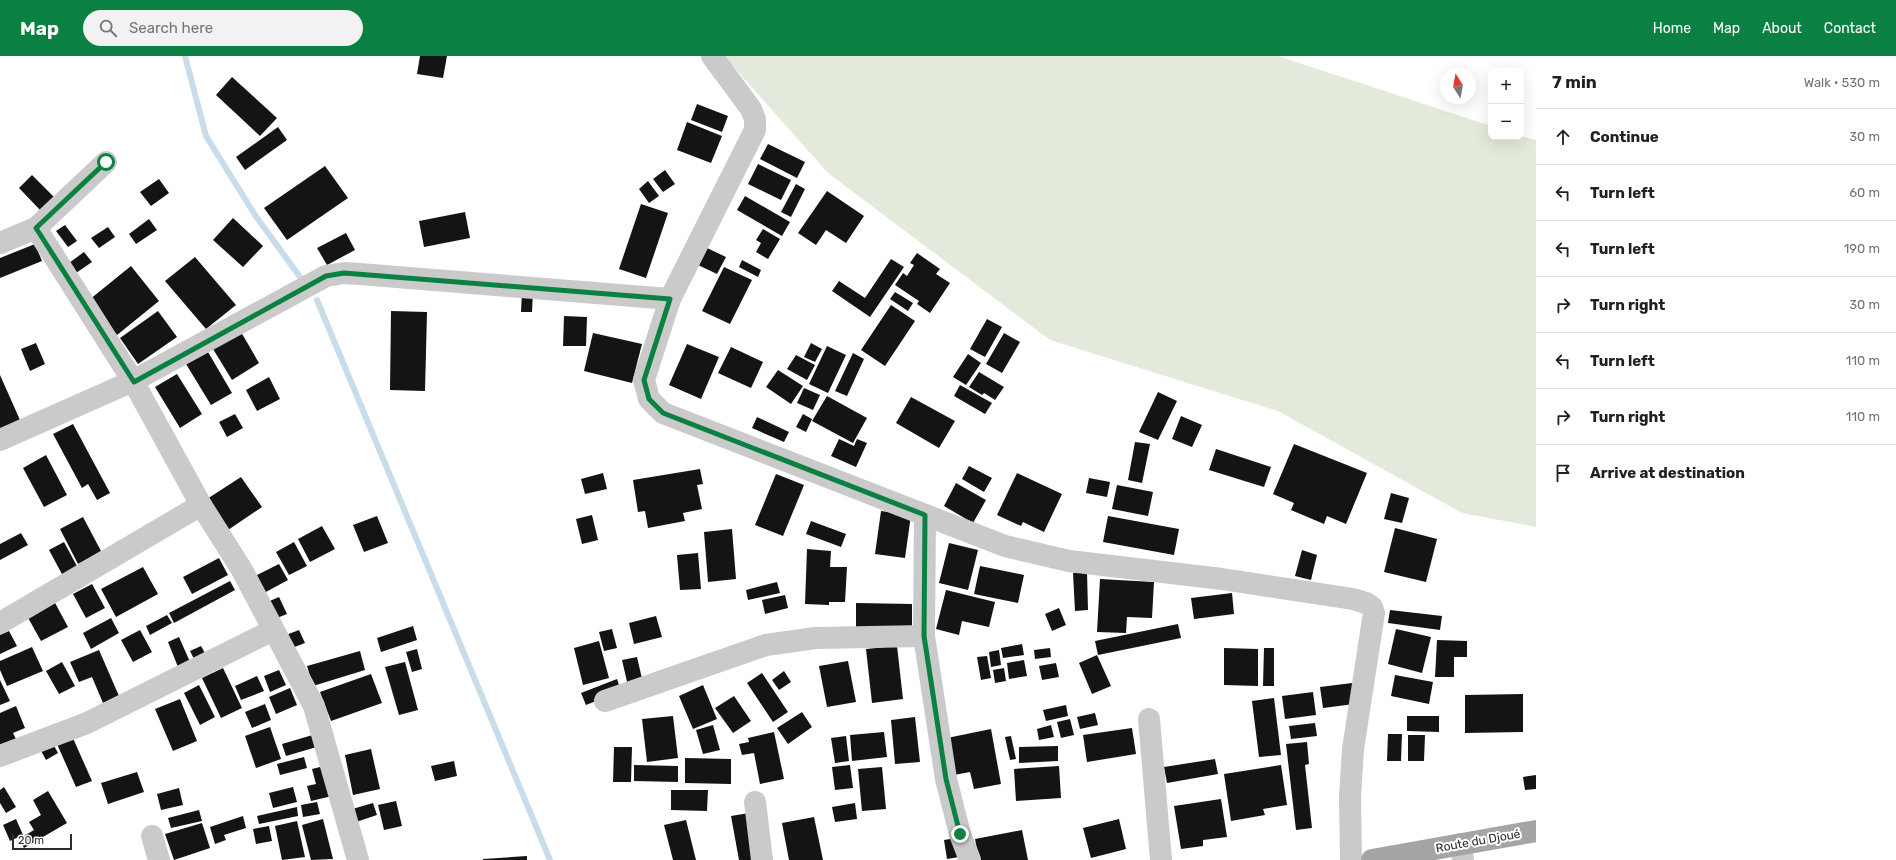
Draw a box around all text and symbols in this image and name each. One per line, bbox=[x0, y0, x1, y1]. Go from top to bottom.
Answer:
search box bbox=[83, 10, 363, 46]
text: Map bbox=[20, 17, 59, 40]
icon: search bbox=[97, 17, 119, 39]
text: Search here bbox=[129, 19, 213, 37]
text: Home bbox=[1653, 20, 1691, 37]
text: Map bbox=[1713, 20, 1740, 37]
text: About bbox=[1762, 20, 1802, 37]
text: Contact bbox=[1824, 20, 1876, 37]
north arrow bbox=[1440, 68, 1476, 104]
map controls bbox=[1488, 68, 1524, 140]
button: + bbox=[1488, 68, 1524, 104]
text: 7 min bbox=[1552, 72, 1597, 92]
text: Walk · 530 m bbox=[1804, 75, 1880, 90]
button: − bbox=[1488, 104, 1524, 140]
icon: ahead bbox=[1552, 126, 1574, 148]
text: Continue bbox=[1590, 128, 1659, 146]
text: 30 m bbox=[1849, 129, 1880, 144]
route start bbox=[97, 153, 115, 171]
icon: left bbox=[1552, 182, 1574, 204]
text: Turn left bbox=[1590, 184, 1655, 202]
text: 60 m bbox=[1849, 185, 1880, 200]
icon: left bbox=[1552, 238, 1574, 260]
text: Turn left bbox=[1590, 240, 1655, 258]
text: 190 m bbox=[1844, 241, 1880, 256]
icon: right bbox=[1552, 294, 1574, 316]
text: Turn right bbox=[1590, 296, 1665, 314]
text: 30 m bbox=[1849, 297, 1880, 312]
icon: left bbox=[1552, 350, 1574, 372]
text: Turn left bbox=[1590, 352, 1655, 370]
text: 110 m bbox=[1846, 353, 1880, 368]
icon: right bbox=[1552, 406, 1574, 428]
text: Turn right bbox=[1590, 408, 1665, 426]
text: 110 m bbox=[1846, 409, 1880, 424]
icon: arrive bbox=[1552, 462, 1574, 484]
text: Arrive at destination bbox=[1590, 464, 1745, 482]
route end bbox=[951, 825, 969, 843]
street label: Route du Djoué bbox=[1435, 827, 1522, 855]
scale bar bbox=[12, 832, 72, 851]
text: 20 m bbox=[18, 834, 44, 847]

